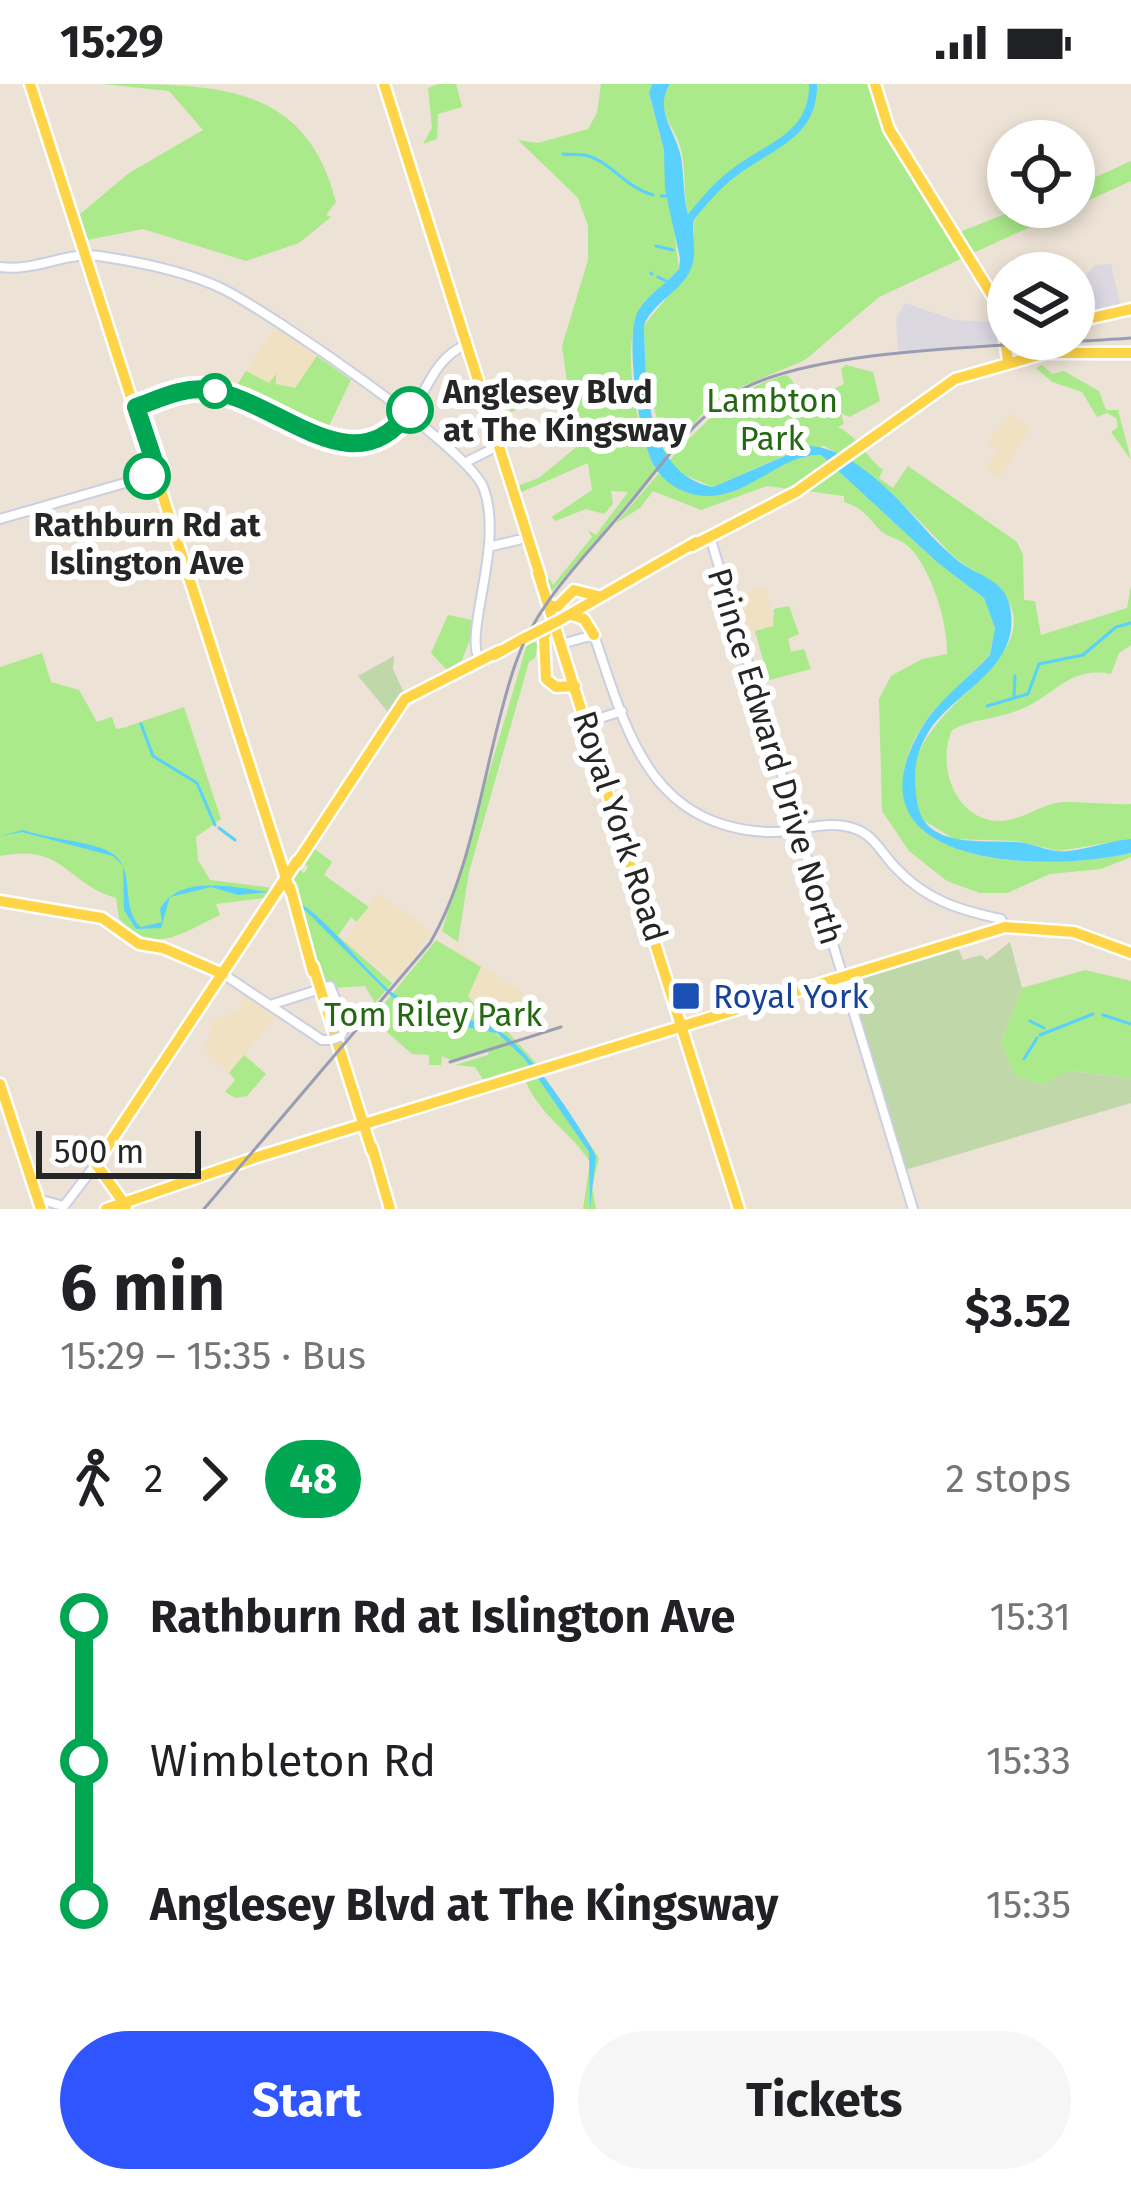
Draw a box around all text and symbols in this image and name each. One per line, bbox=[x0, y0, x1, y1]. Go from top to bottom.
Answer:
text: 15:29 bbox=[60, 15, 164, 69]
map controls bbox=[987, 120, 1095, 360]
button: locate bbox=[987, 120, 1095, 228]
button: layers bbox=[987, 252, 1095, 360]
place label: Anglesey Blvd at The Kingsway bbox=[442, 372, 687, 450]
unlabelled marker bbox=[199, 375, 231, 407]
park label: Lambton Park bbox=[706, 381, 838, 459]
marker: Anglesey Blvd at The Kingsway bbox=[388, 388, 432, 432]
marker: Rathburn Rd at Islington Ave bbox=[125, 454, 169, 498]
place label: Rathburn Rd at Islington Ave bbox=[34, 505, 262, 583]
street label: Prince Edward Drive North bbox=[699, 563, 851, 950]
street label: Royal York Road bbox=[564, 706, 676, 947]
place label: Royal York bbox=[713, 977, 869, 1017]
marker: Royal York bbox=[670, 980, 702, 1012]
park label: Tom Riley Park bbox=[324, 995, 542, 1035]
scale bar bbox=[36, 1125, 201, 1178]
text: 500 m bbox=[54, 1132, 144, 1172]
text: 6 min bbox=[60, 1248, 225, 1327]
text: $3.52 bbox=[965, 1284, 1071, 1338]
text: 15:29 – 15:35 · Bus bbox=[60, 1333, 366, 1379]
icon: walk bbox=[60, 1446, 126, 1512]
icon: forward bbox=[181, 1446, 247, 1512]
text: 48 bbox=[289, 1454, 337, 1504]
text: 2 bbox=[144, 1456, 163, 1502]
text: 2 stops bbox=[945, 1456, 1071, 1502]
text: Rathburn Rd at Islington Ave bbox=[150, 1590, 735, 1644]
text: 15:31 bbox=[989, 1594, 1071, 1640]
text: Wimbleton Rd bbox=[150, 1734, 436, 1788]
text: 15:33 bbox=[986, 1738, 1071, 1784]
text: Anglesey Blvd at The Kingsway bbox=[150, 1878, 778, 1932]
text: 15:35 bbox=[986, 1882, 1071, 1928]
button: Start bbox=[60, 2031, 554, 2169]
button: Tickets bbox=[578, 2031, 1071, 2169]

